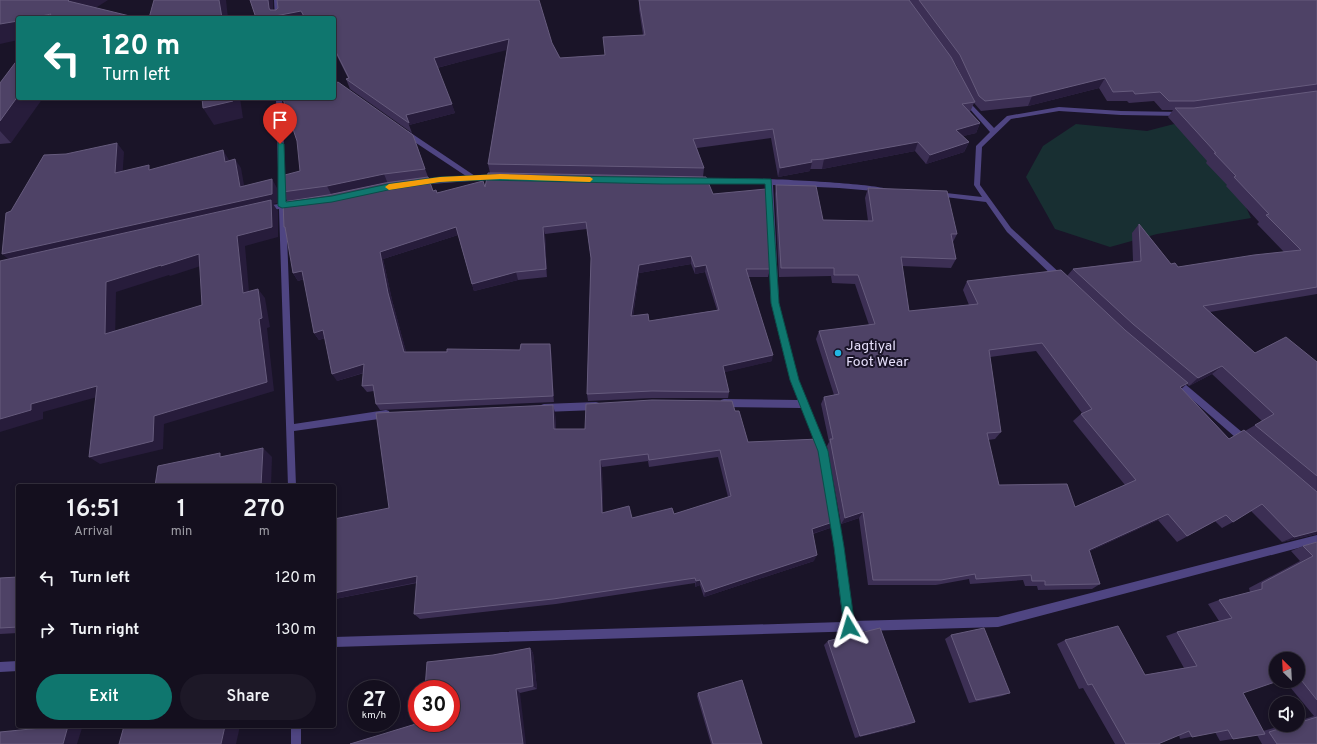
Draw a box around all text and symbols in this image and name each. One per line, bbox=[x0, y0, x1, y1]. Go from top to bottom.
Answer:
text: 120 m bbox=[102, 29, 180, 65]
icon: left bbox=[36, 32, 88, 84]
text: Turn left bbox=[102, 64, 170, 87]
pin bbox=[263, 103, 297, 144]
icon: arrive bbox=[269, 109, 291, 131]
place label: Jagtiyal Foot Wear bbox=[846, 338, 909, 371]
marker: Jagtiyal Foot Wear bbox=[833, 348, 843, 358]
text: 16:51 bbox=[66, 495, 120, 525]
text: 1 bbox=[177, 495, 186, 525]
text: 270 bbox=[243, 495, 285, 525]
text: Arrival bbox=[74, 524, 113, 540]
text: min bbox=[171, 524, 192, 540]
text: m bbox=[259, 524, 270, 540]
icon: left bbox=[36, 567, 58, 589]
text: Turn left bbox=[70, 569, 130, 588]
text: 120 m bbox=[275, 569, 316, 588]
position arrow bbox=[828, 606, 870, 648]
icon: right bbox=[36, 619, 58, 641]
text: Turn right bbox=[70, 621, 139, 640]
text: 130 m bbox=[276, 621, 316, 640]
north arrow bbox=[1269, 652, 1305, 688]
map controls bbox=[1269, 652, 1305, 732]
button: Exit bbox=[36, 674, 172, 720]
button: Share bbox=[180, 674, 316, 720]
speed limit sign: 30 bbox=[408, 680, 460, 732]
text: 27 bbox=[363, 688, 385, 714]
button: sound bbox=[1269, 696, 1305, 732]
text: km/h bbox=[362, 709, 386, 722]

